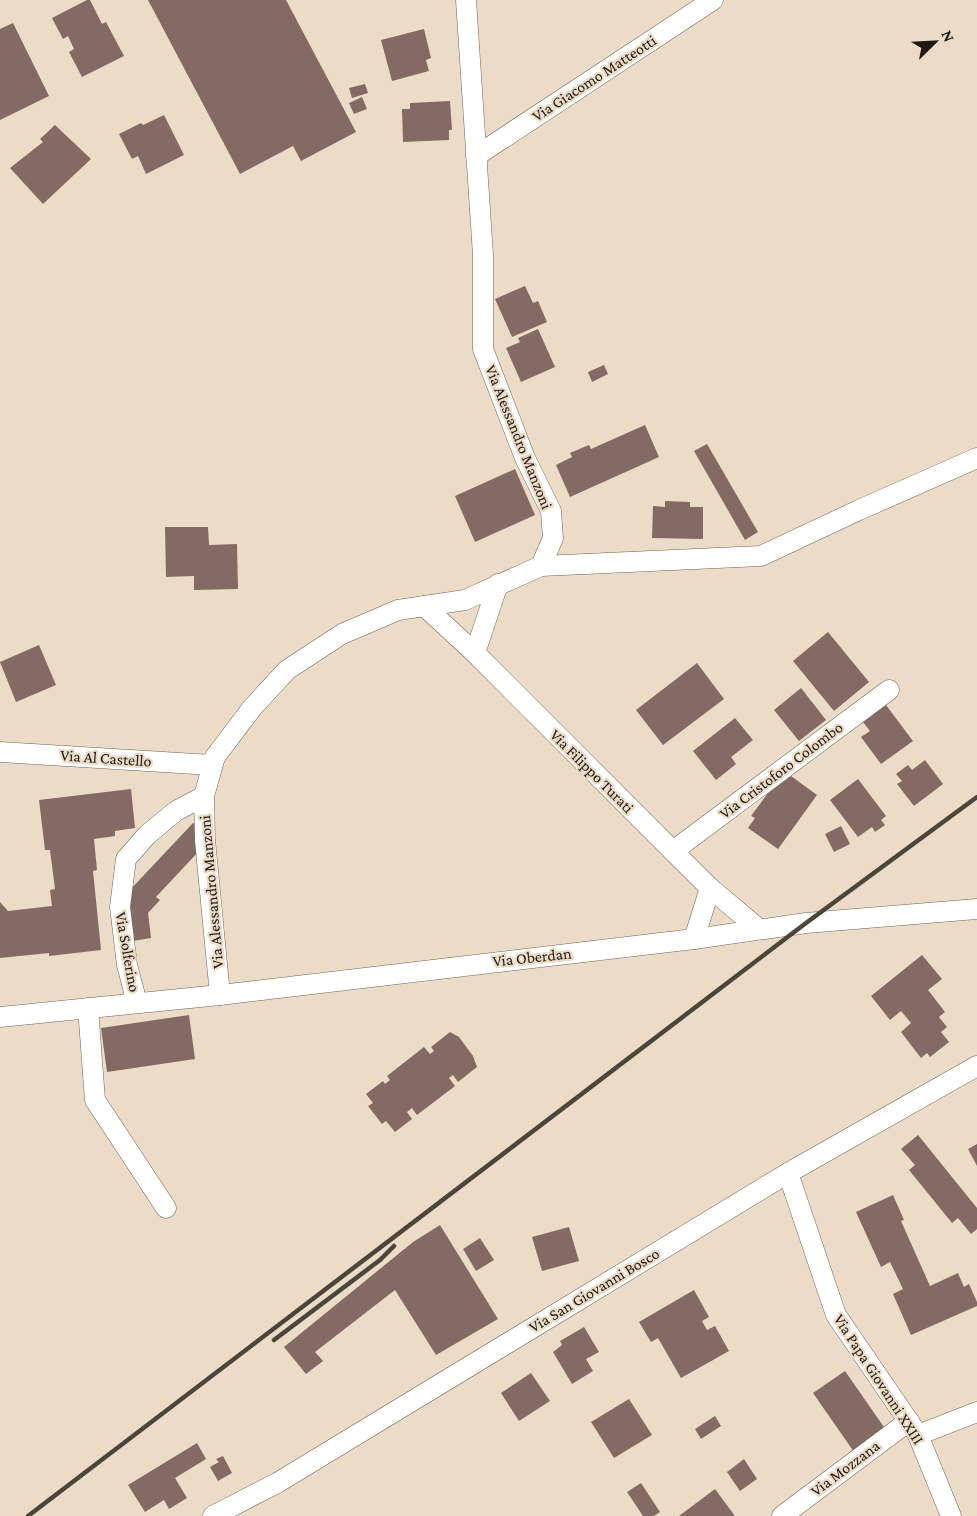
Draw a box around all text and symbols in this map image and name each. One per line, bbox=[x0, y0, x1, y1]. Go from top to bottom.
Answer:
north arrow bbox=[905, 12, 965, 72]
text: N bbox=[938, 28, 958, 45]
street label: Via Giacomo Matteotti bbox=[529, 32, 659, 124]
street label: Via Alessandro Manzoni bbox=[482, 362, 556, 512]
street label: Via Cristoforo Colombo bbox=[716, 718, 846, 822]
street label: Via Filippo Turati bbox=[546, 726, 637, 817]
street label: Via Al Castello bbox=[60, 746, 152, 770]
street label: Via Alessandro Manzoni bbox=[196, 815, 226, 969]
street label: Via Solferino bbox=[113, 911, 143, 994]
street label: Via Oberdan bbox=[492, 944, 573, 970]
street label: Via San Giovanni Bosco bbox=[526, 1244, 662, 1336]
street label: Via Papa Giovanni XXIII bbox=[830, 1311, 927, 1448]
street label: Via Mozzana bbox=[807, 1436, 883, 1499]

